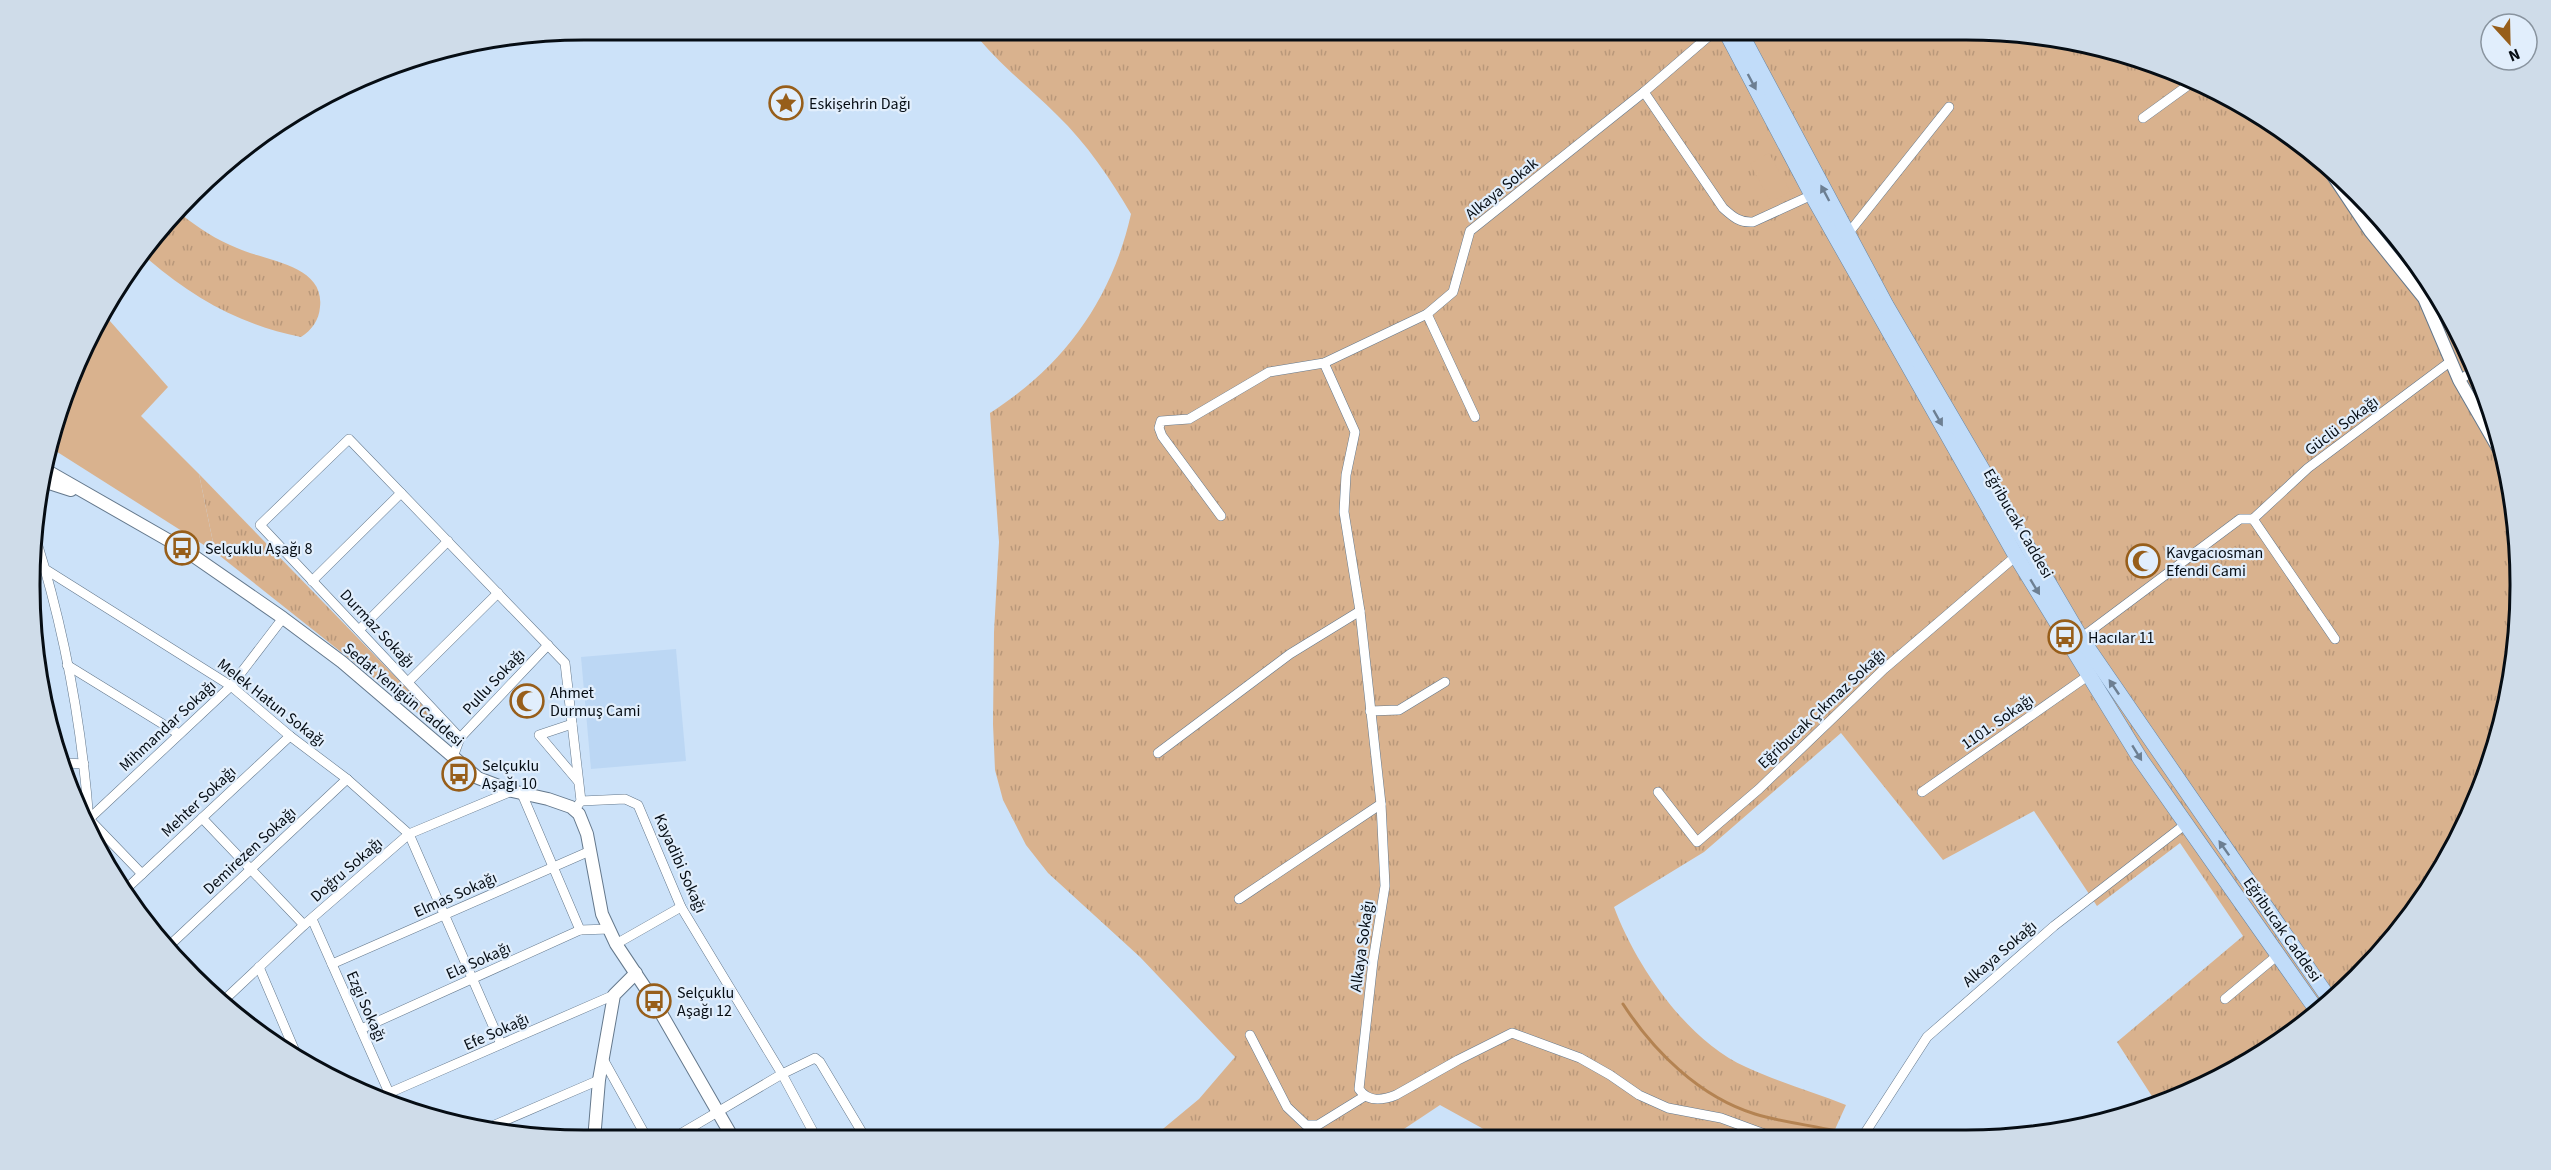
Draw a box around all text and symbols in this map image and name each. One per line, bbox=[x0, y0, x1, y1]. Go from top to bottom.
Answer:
north arrow bbox=[2479, 12, 2539, 72]
text: N bbox=[2505, 43, 2523, 67]
one-way arrow bbox=[1747, 73, 1757, 91]
place icon: Eskişehrin Dağı bbox=[768, 85, 804, 121]
place label: Eskişehrin Dağı bbox=[809, 93, 911, 115]
street label: Alkaya Sokak bbox=[1461, 152, 1543, 225]
one-way arrow bbox=[1820, 184, 1830, 201]
street label: Güclü Sokağı bbox=[2300, 391, 2383, 461]
one-way arrow bbox=[1933, 410, 1943, 427]
street label: Eğribucak Caddesi bbox=[1978, 465, 2059, 582]
bus stop icon: Selçuklu Aşağı 8 bbox=[164, 530, 200, 566]
place label: Selçuklu Aşağı 8 bbox=[205, 538, 312, 560]
place label: Kavgacıosman Efendi Cami bbox=[2166, 542, 2263, 582]
mosque icon: Kavgacıosman Efendi Cami bbox=[2125, 543, 2161, 579]
one-way arrow bbox=[2029, 579, 2040, 595]
street label: Durmaz Sokağı bbox=[335, 584, 420, 673]
bus stop icon: Hacılar 11 bbox=[2047, 619, 2083, 655]
place label: Hacılar 11 bbox=[2088, 627, 2155, 649]
street label: Sedat Yenigün Caddesi bbox=[338, 638, 469, 752]
street label: Pullu Sokağı bbox=[457, 644, 530, 719]
street label: Eğribucak Çıkmaz Sokağı bbox=[1753, 644, 1890, 774]
street label: Melek Hatun Sokağı bbox=[213, 653, 330, 752]
street label: Mihmandar Sokağı bbox=[114, 675, 221, 776]
one-way arrow bbox=[2109, 679, 2120, 695]
place label: Ahmet Durmuş Cami bbox=[550, 682, 640, 722]
mosque icon: Ahmet Durmuş Cami bbox=[509, 683, 545, 719]
street label: 1101. Sokağı bbox=[1957, 689, 2038, 755]
one-way arrow bbox=[2131, 745, 2142, 762]
place label: Selçuklu Aşağı 10 bbox=[482, 755, 539, 795]
bus stop icon: Selçuklu Aşağı 10 bbox=[441, 756, 477, 792]
street label: Mehter Sokağı bbox=[156, 761, 241, 842]
street label: Demirezen Sokağı bbox=[198, 802, 301, 900]
street label: Kayadibi Sokağı bbox=[648, 810, 712, 916]
street label: Doğru Sokağı bbox=[306, 832, 387, 907]
one-way arrow bbox=[2219, 840, 2230, 856]
street label: Elmas Sokağı bbox=[410, 867, 500, 923]
street label: Eğribucak Caddesi bbox=[2238, 873, 2327, 986]
street label: Alkaya Sokağı bbox=[1345, 899, 1379, 993]
street label: Alkaya Sokağı bbox=[1958, 915, 2042, 992]
street label: Ela Sokağı bbox=[442, 937, 514, 985]
street label: Ezgi Sokağı bbox=[341, 967, 391, 1045]
place label: Selçuklu Aşağı 12 bbox=[677, 982, 734, 1022]
bus stop icon: Selçuklu Aşağı 12 bbox=[636, 983, 672, 1019]
street label: Efe Sokağı bbox=[460, 1008, 532, 1056]

